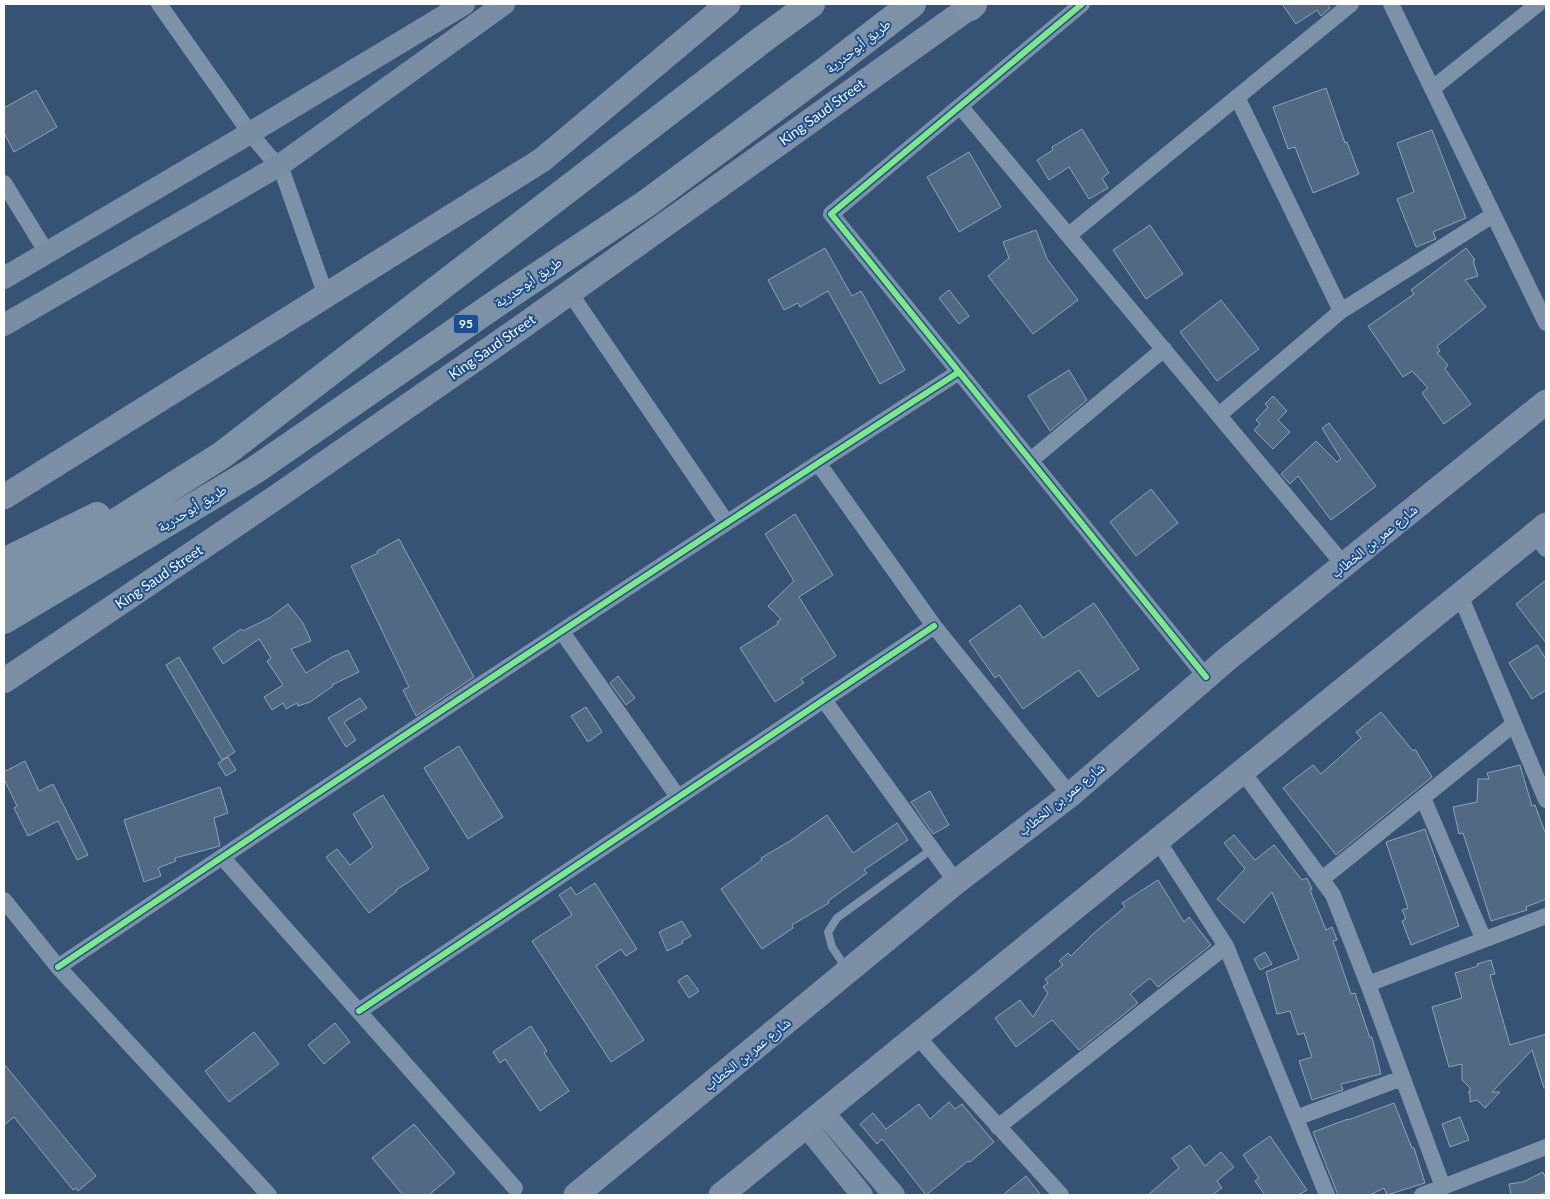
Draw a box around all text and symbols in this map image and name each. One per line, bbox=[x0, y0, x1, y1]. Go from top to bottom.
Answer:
street label: طريق أبوحدرية bbox=[822, 15, 895, 78]
street label: King Saud Street bbox=[776, 75, 868, 148]
street label: طريق أبوحدرية bbox=[491, 253, 566, 312]
street label: King Saud Street bbox=[445, 310, 538, 383]
road number: 95 bbox=[454, 314, 478, 334]
street label: طريق أبوحدرية bbox=[154, 480, 231, 537]
street label: شارع عمر بن الخطاب bbox=[1327, 500, 1422, 582]
street label: King Saud Street bbox=[112, 541, 206, 612]
street label: شارع عمر بن الخطاب bbox=[1014, 758, 1109, 840]
street label: شارع عمر بن الخطاب bbox=[700, 1013, 795, 1095]

